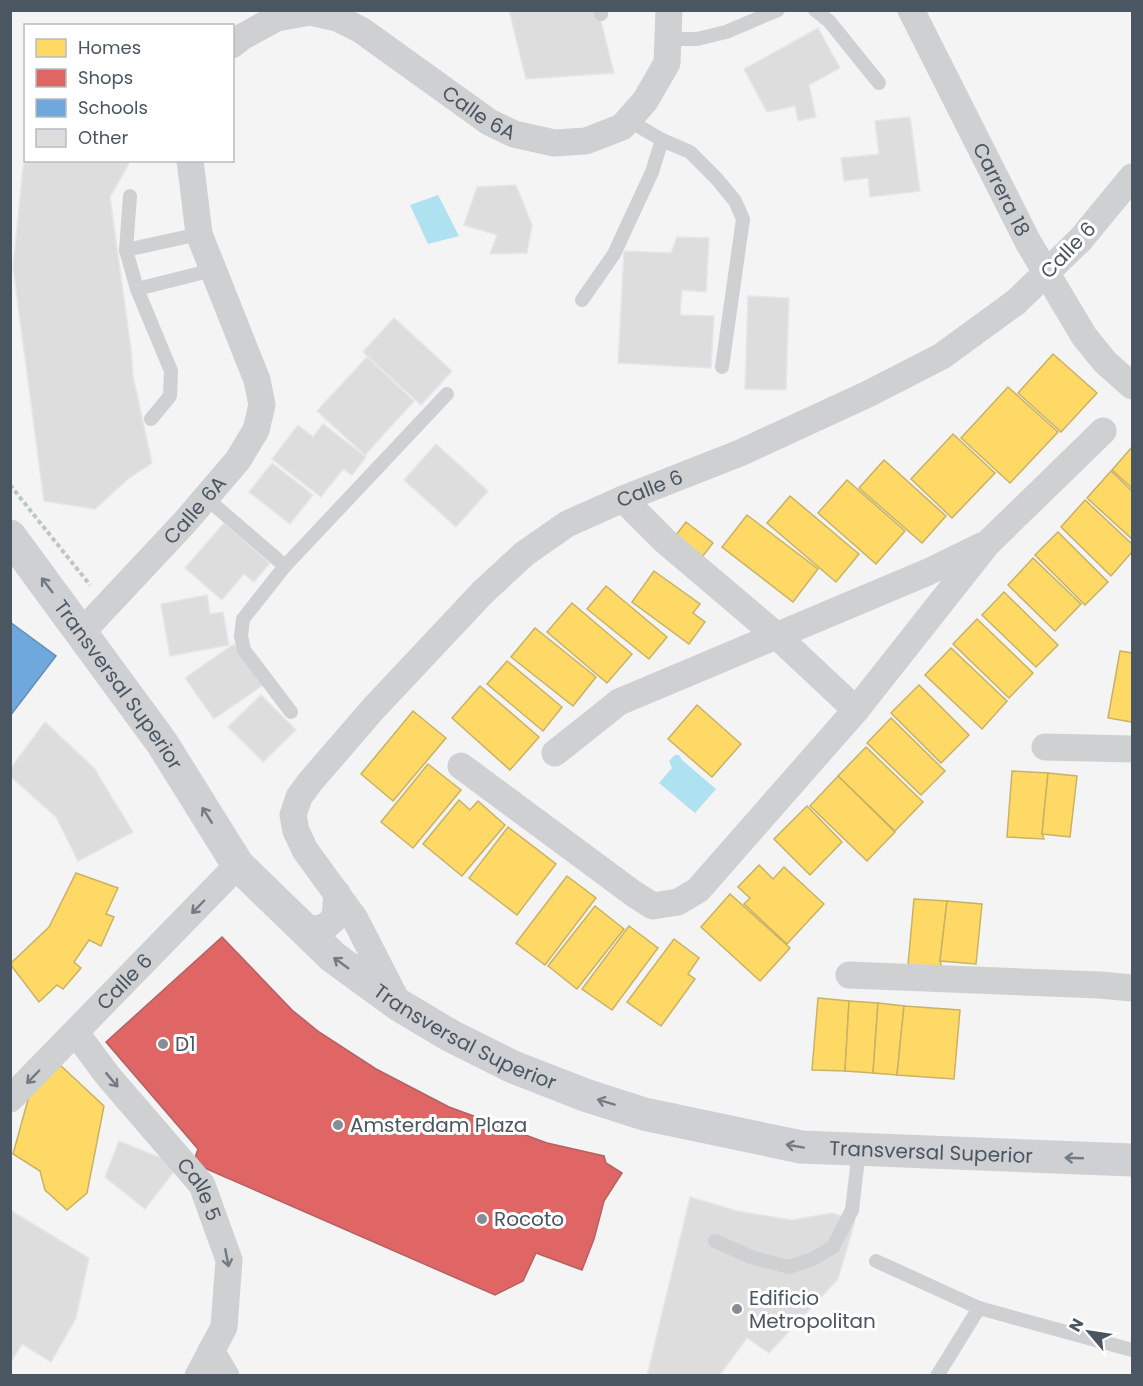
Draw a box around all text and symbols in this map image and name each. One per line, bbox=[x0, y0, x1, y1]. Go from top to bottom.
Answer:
legend bbox=[24, 24, 234, 162]
text: Homes bbox=[78, 35, 141, 60]
text: Shops bbox=[78, 65, 133, 90]
street label: Calle 6A bbox=[436, 79, 520, 147]
text: Schools bbox=[78, 95, 148, 120]
text: Other bbox=[78, 125, 128, 150]
street label: Carrera 18 bbox=[966, 138, 1037, 241]
street label: Calle 6 bbox=[1034, 215, 1102, 285]
street label: Calle 6 bbox=[612, 463, 687, 514]
street label: Calle 6A bbox=[157, 470, 232, 551]
one-way arrow bbox=[41, 577, 54, 593]
street label: Transversal Superior bbox=[47, 594, 189, 775]
one-way arrow bbox=[201, 807, 213, 824]
one-way arrow bbox=[190, 899, 205, 914]
street label: Calle 6 bbox=[90, 947, 159, 1016]
one-way arrow bbox=[334, 957, 350, 969]
street label: Transversal Superior bbox=[368, 977, 561, 1097]
place label: D1 bbox=[175, 1030, 196, 1058]
marker: D1 bbox=[156, 1037, 170, 1051]
one-way arrow bbox=[25, 1069, 40, 1084]
one-way arrow bbox=[105, 1072, 118, 1088]
one-way arrow bbox=[597, 1096, 616, 1107]
place label: Amsterdam Plaza bbox=[350, 1111, 527, 1139]
marker: Amsterdam Plaza bbox=[331, 1118, 345, 1132]
street label: Transversal Superior bbox=[829, 1134, 1033, 1170]
one-way arrow bbox=[786, 1140, 806, 1151]
street label: Calle 5 bbox=[170, 1152, 228, 1225]
one-way arrow bbox=[1065, 1152, 1085, 1163]
place label: Rocoto bbox=[494, 1205, 564, 1233]
marker: Rocoto bbox=[475, 1212, 489, 1226]
one-way arrow bbox=[222, 1248, 233, 1267]
place label: Edificio Metropolitan bbox=[749, 1284, 876, 1335]
marker: Edificio Metropolitan bbox=[730, 1302, 744, 1316]
north arrow bbox=[1059, 1302, 1119, 1362]
text: N bbox=[1063, 1314, 1089, 1336]

